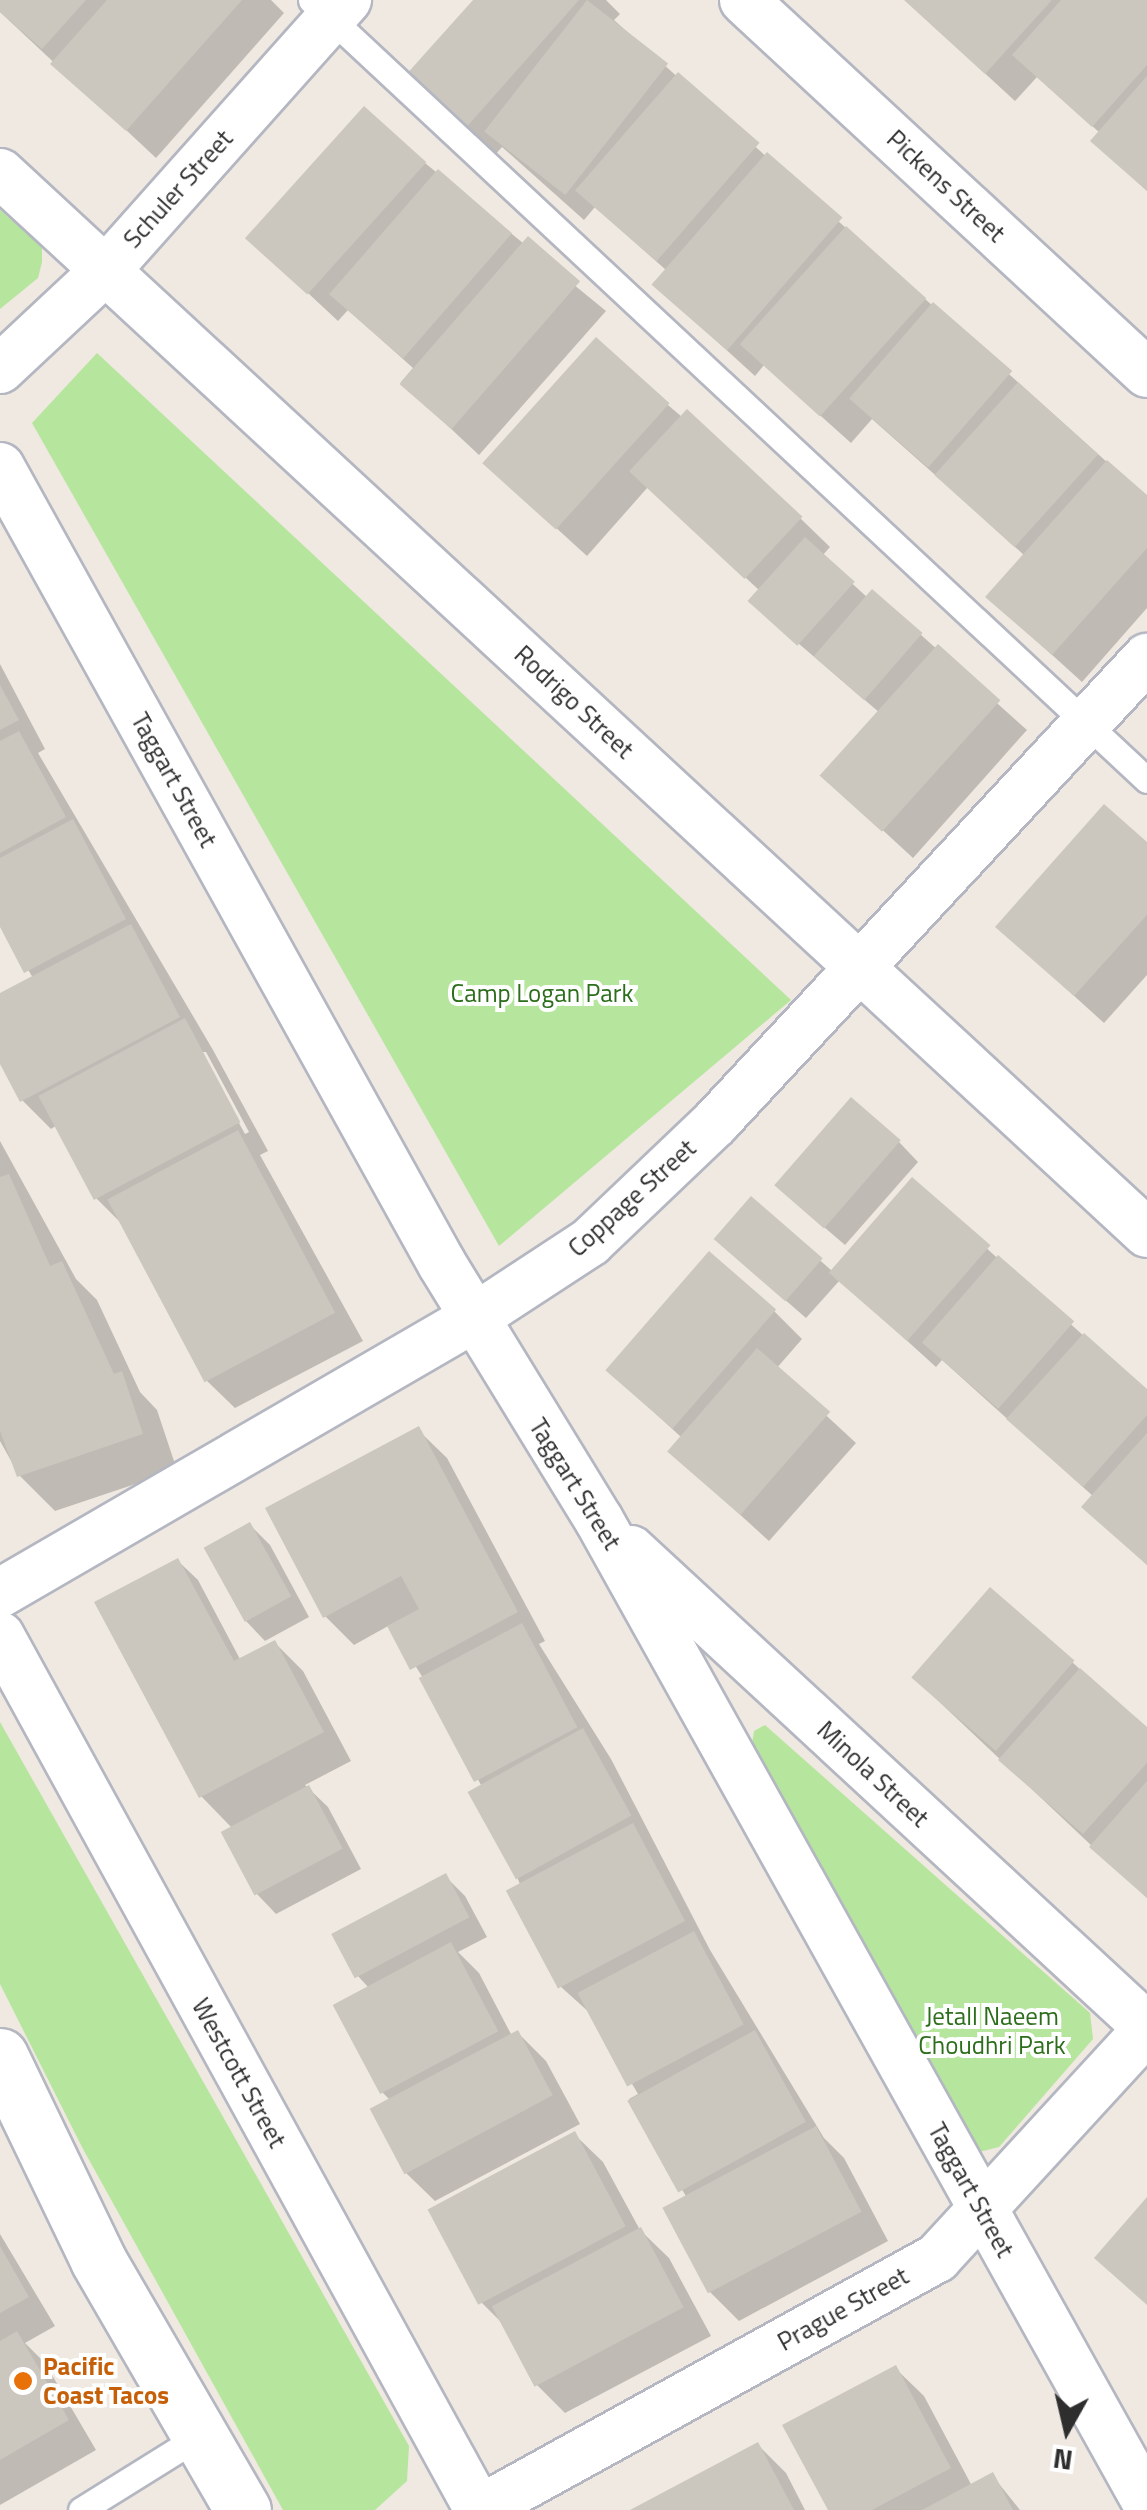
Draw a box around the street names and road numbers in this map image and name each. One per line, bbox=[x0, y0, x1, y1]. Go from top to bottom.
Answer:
street label: Schuler Street bbox=[117, 124, 239, 254]
street label: Pickens Street bbox=[881, 124, 1011, 248]
street label: Rodrigo Street bbox=[508, 639, 640, 765]
street label: Taggart Street bbox=[125, 708, 223, 852]
street label: Coppage Street bbox=[562, 1133, 702, 1263]
street label: Taggart Street bbox=[523, 1413, 627, 1555]
street label: Minola Street bbox=[811, 1715, 935, 1833]
street label: Westcott Street bbox=[186, 1993, 292, 2153]
street label: Taggart Street bbox=[922, 2118, 1020, 2262]
street label: Prague Street bbox=[772, 2261, 914, 2357]

